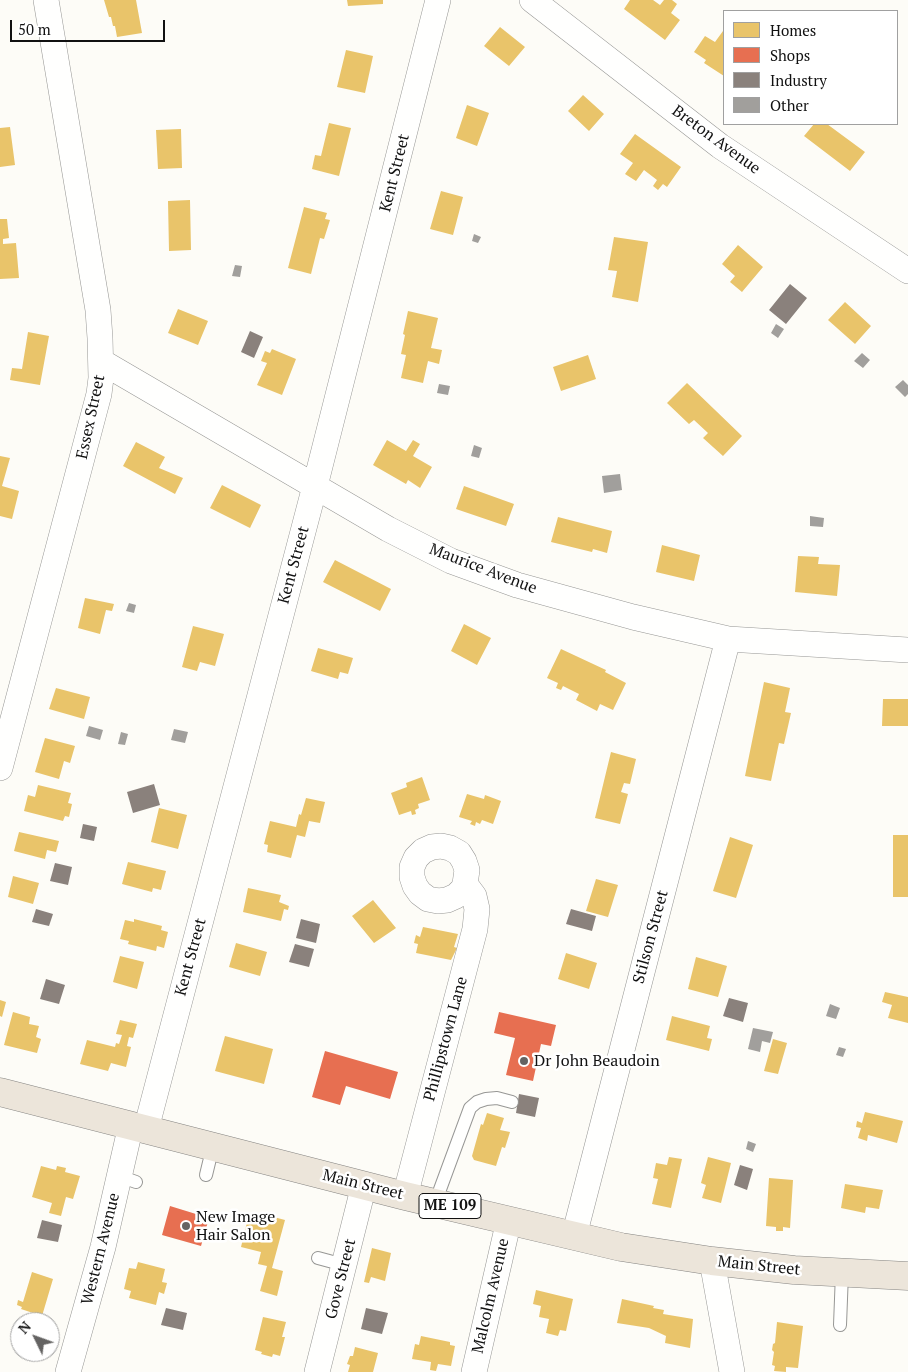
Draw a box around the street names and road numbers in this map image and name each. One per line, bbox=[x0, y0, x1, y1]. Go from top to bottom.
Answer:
street label: Breton Avenue bbox=[668, 101, 764, 179]
street label: Kent Street bbox=[376, 132, 414, 214]
street label: Essex Street bbox=[73, 373, 109, 461]
street label: Kent Street bbox=[274, 524, 314, 606]
street label: Maurice Avenue bbox=[427, 540, 539, 598]
street label: Stilson Street bbox=[629, 888, 673, 986]
street label: Kent Street bbox=[171, 916, 211, 998]
street label: Phillipstown Lane bbox=[420, 975, 472, 1103]
street label: Main Street bbox=[320, 1166, 406, 1204]
street label: Western Avenue bbox=[78, 1191, 124, 1307]
road number: ME 109 bbox=[419, 1194, 481, 1218]
street label: Gove Street bbox=[322, 1237, 360, 1321]
street label: Malcolm Avenue bbox=[468, 1237, 514, 1355]
street label: Main Street bbox=[717, 1252, 801, 1280]

